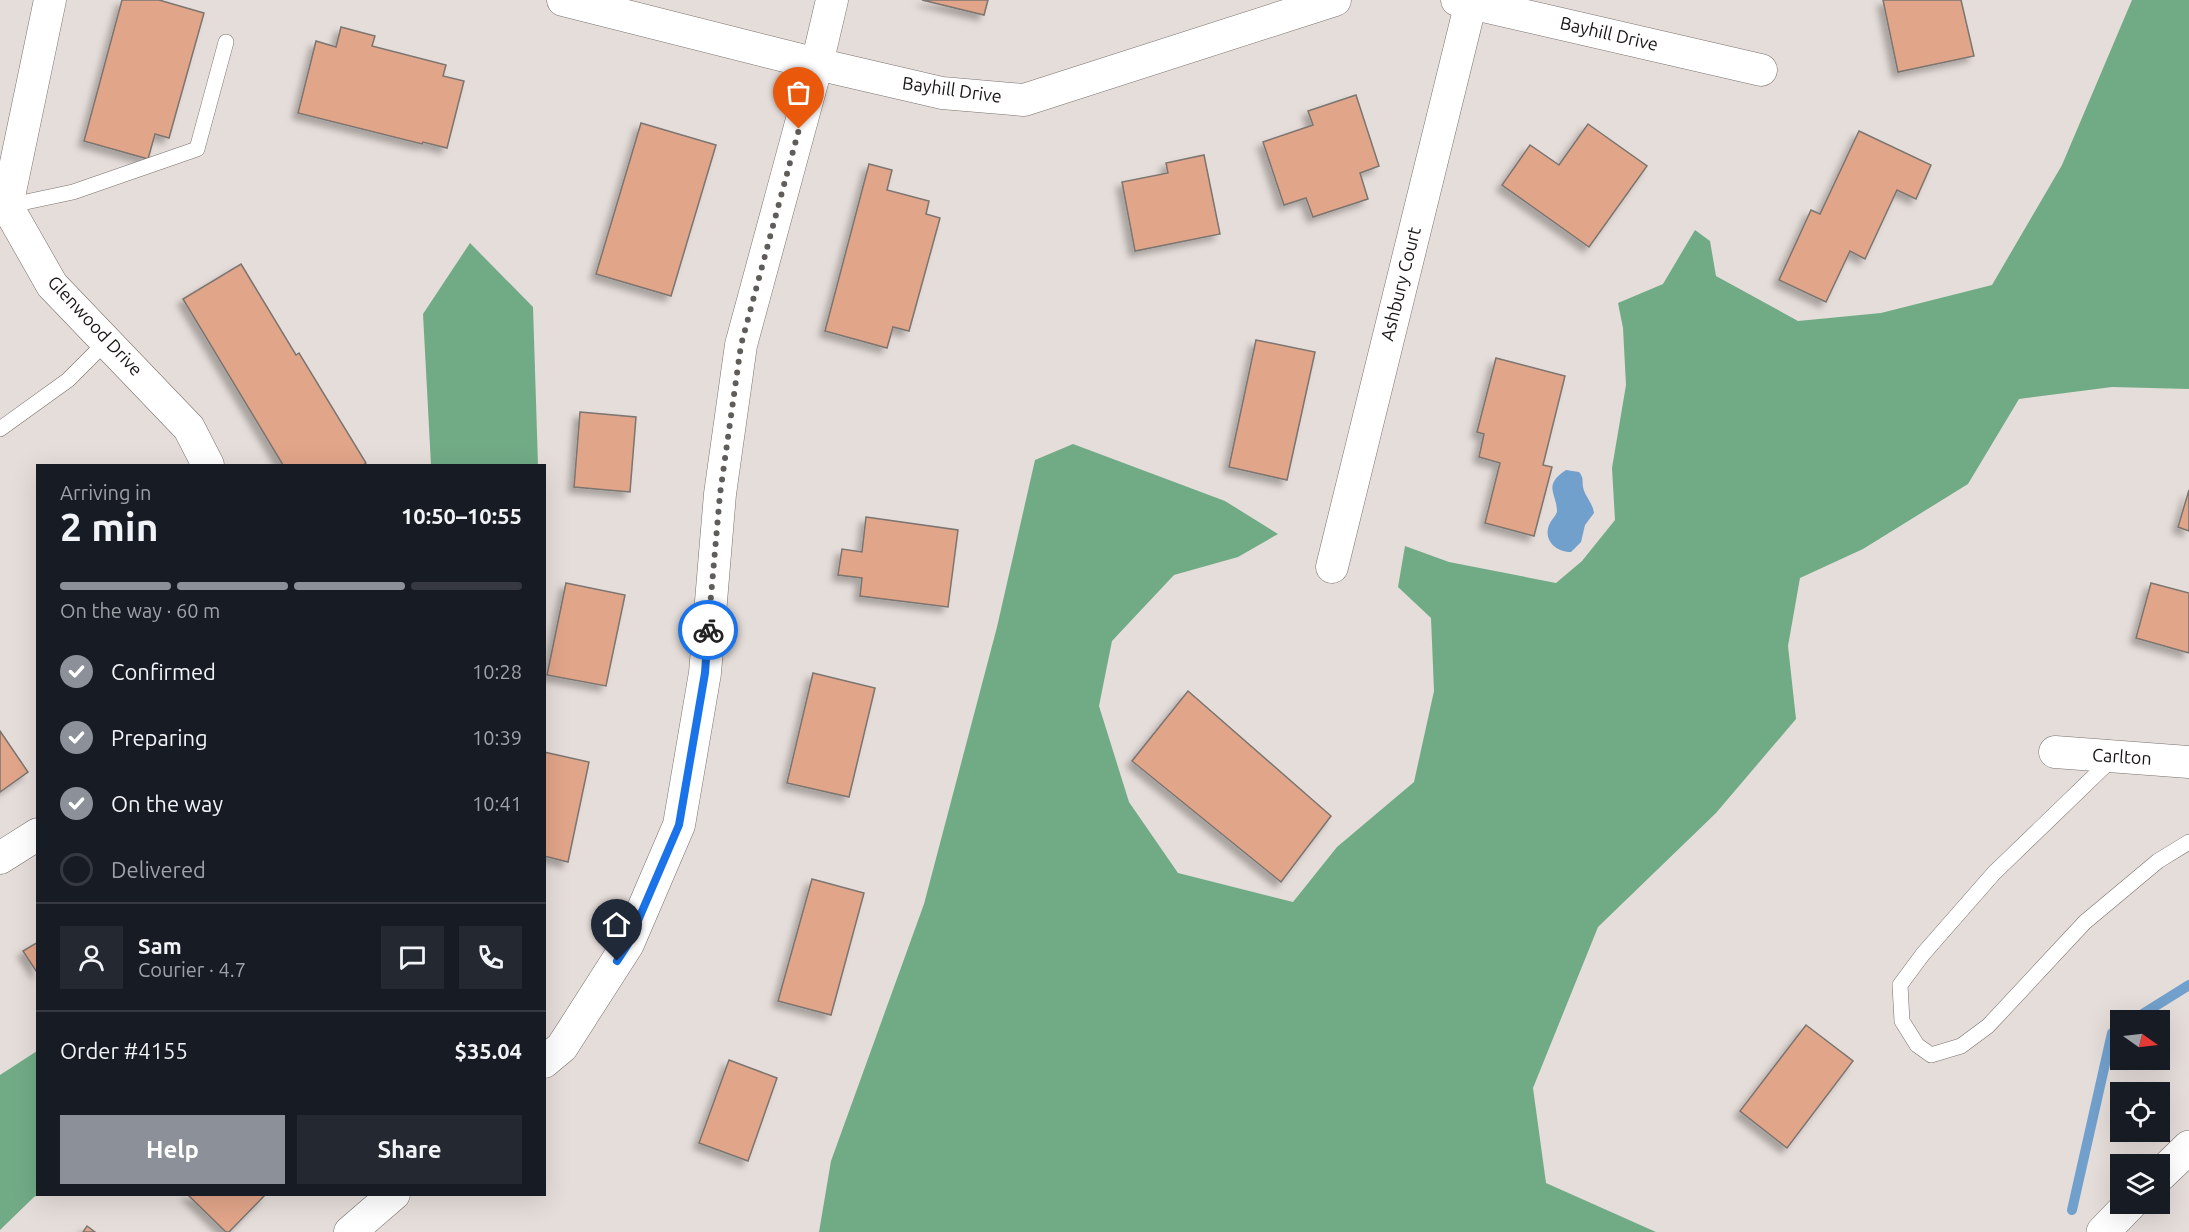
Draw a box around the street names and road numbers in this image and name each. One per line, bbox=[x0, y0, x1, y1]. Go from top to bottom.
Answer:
street label: Bayhill Drive bbox=[1558, 12, 1660, 54]
street label: Bayhill Drive bbox=[901, 72, 1003, 106]
street label: Ashbury Court bbox=[1376, 225, 1424, 343]
street label: Glenwood Drive bbox=[44, 271, 147, 379]
street label: Carlton bbox=[2092, 744, 2153, 768]

